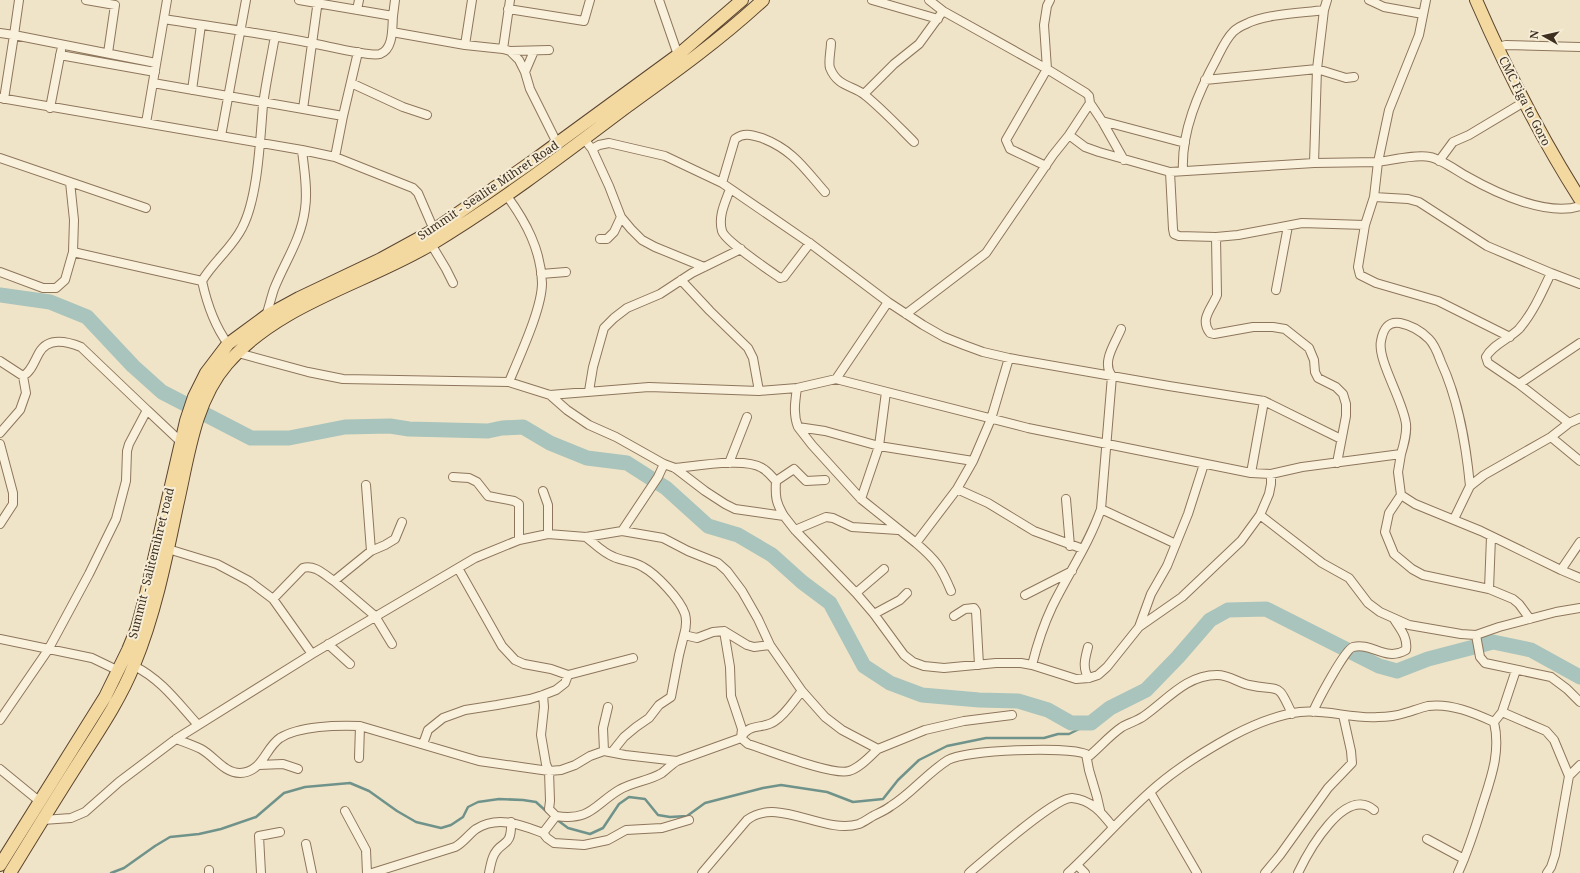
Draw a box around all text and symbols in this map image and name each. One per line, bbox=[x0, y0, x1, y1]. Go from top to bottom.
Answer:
north arrow bbox=[1524, 16, 1564, 56]
text: N bbox=[1526, 29, 1542, 40]
street label: CMC Figa to Goro bbox=[1495, 53, 1555, 149]
street label: Summit - Sealite Mihret Road bbox=[414, 136, 562, 244]
street label: Summit - Salitemihret road bbox=[124, 485, 178, 640]

